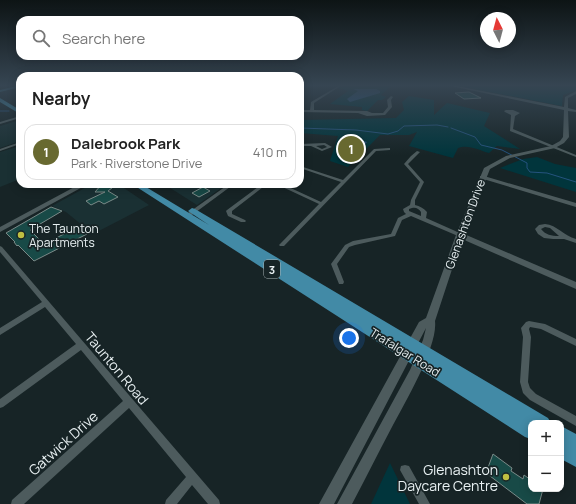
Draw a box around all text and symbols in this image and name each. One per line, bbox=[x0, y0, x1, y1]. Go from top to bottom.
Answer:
north arrow bbox=[480, 12, 516, 48]
search box bbox=[16, 16, 304, 60]
icon: search bbox=[30, 27, 52, 49]
text: Search here bbox=[62, 28, 145, 49]
text: Nearby bbox=[32, 87, 90, 110]
text: Dalebrook Park bbox=[71, 133, 180, 154]
pin: 1 bbox=[338, 134, 364, 164]
text: 1 bbox=[43, 143, 49, 161]
text: 410 m bbox=[253, 143, 287, 161]
text: Park · Riverstone Drive bbox=[71, 154, 202, 172]
street label: Glenashton Drive bbox=[441, 177, 489, 271]
place label: The Taunton Apartments bbox=[29, 220, 99, 251]
marker: The Taunton Apartments bbox=[16, 230, 26, 240]
road number: 3 bbox=[264, 260, 280, 278]
street label: Trafalgar Road bbox=[367, 324, 443, 380]
street label: Taunton Road bbox=[81, 328, 153, 408]
your location bbox=[339, 328, 359, 348]
street label: Gatwick Drive bbox=[24, 407, 102, 479]
map controls bbox=[528, 420, 564, 492]
button: + bbox=[528, 420, 564, 456]
button: − bbox=[528, 456, 564, 492]
place label: Glenashton Daycare Centre bbox=[398, 460, 498, 495]
marker: Glenashton Daycare Centre bbox=[501, 472, 511, 482]

